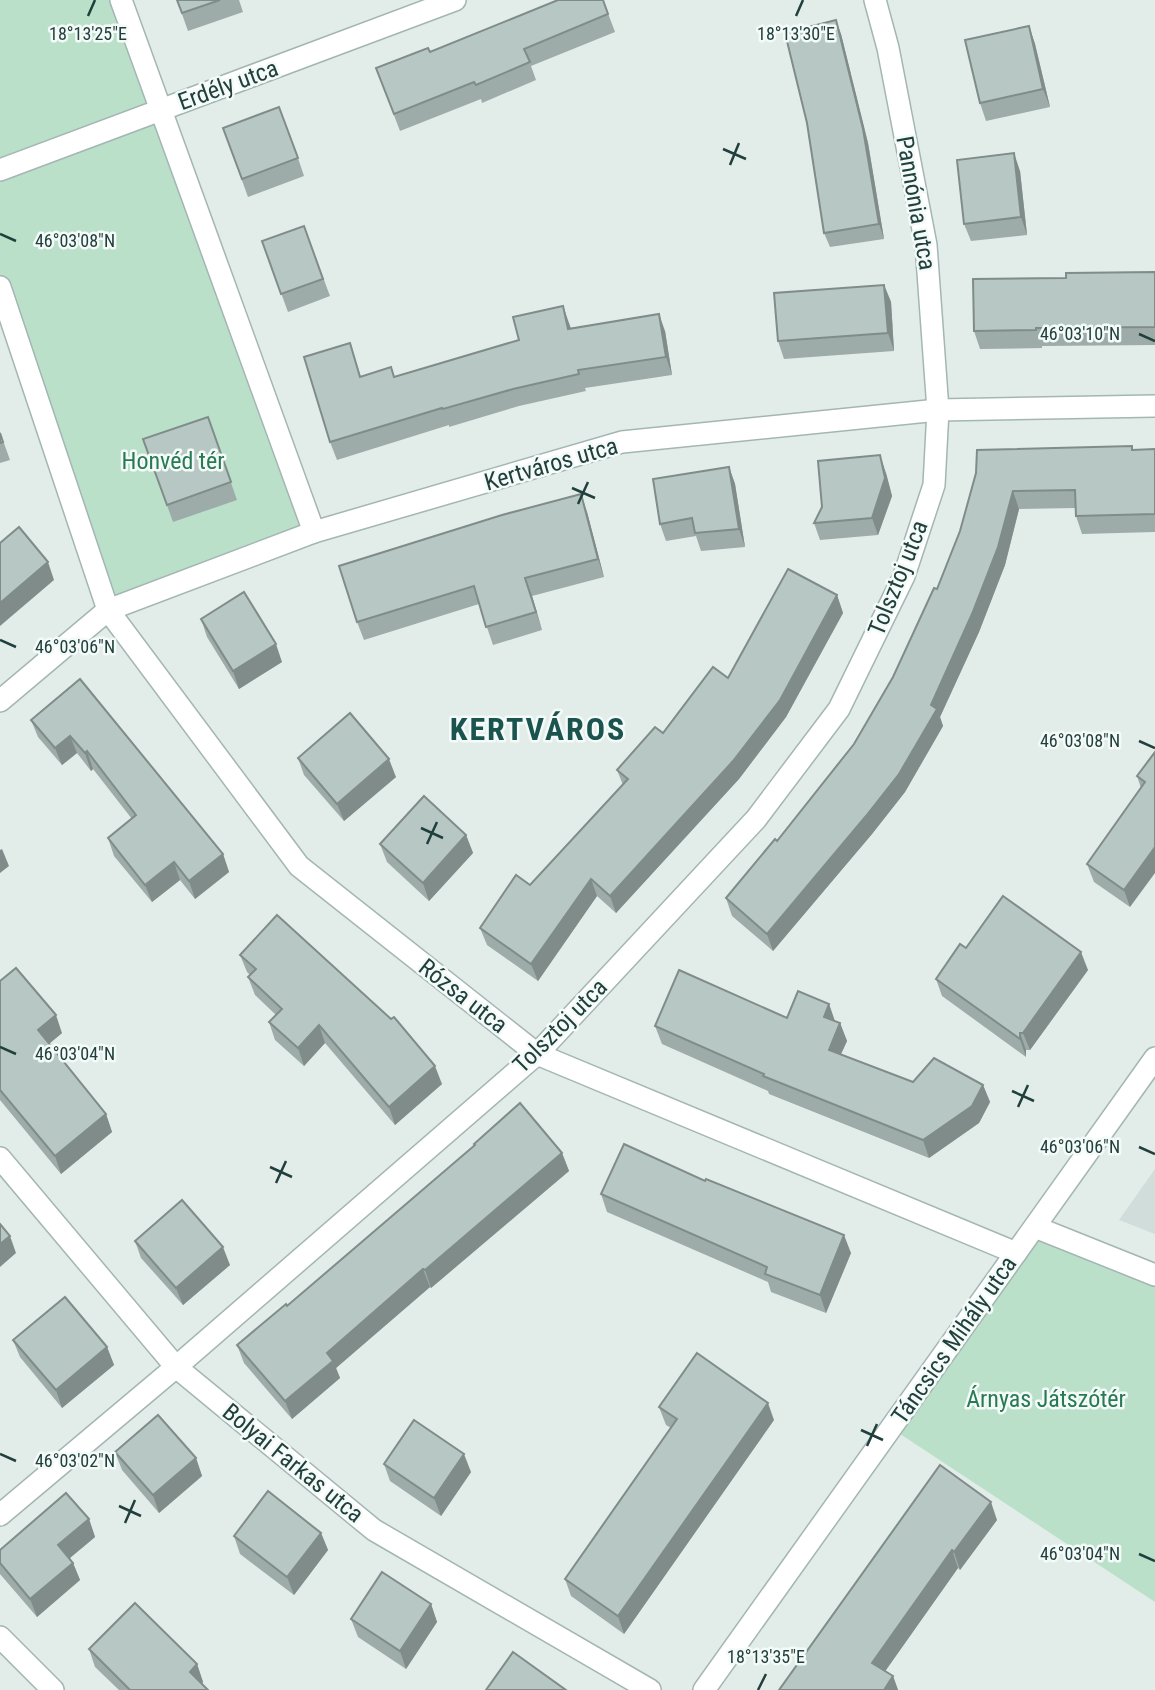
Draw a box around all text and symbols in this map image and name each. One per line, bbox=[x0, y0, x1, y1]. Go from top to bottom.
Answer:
text: 18°13'25"E bbox=[49, 23, 127, 44]
text: 18°13'30"E bbox=[757, 23, 835, 44]
street label: Erdély utca bbox=[174, 54, 282, 116]
street label: Pannónia utca bbox=[890, 134, 942, 272]
text: 46°03'08"N bbox=[35, 230, 115, 251]
text: 46°03'10"N bbox=[1040, 323, 1120, 344]
street label: Kertváros utca bbox=[481, 432, 621, 496]
park label: Honvéd tér bbox=[122, 447, 225, 475]
street label: Tolsztoj utca bbox=[862, 516, 934, 640]
text: 46°03'06"N bbox=[35, 636, 115, 657]
district label: KERTVÁROS bbox=[450, 710, 626, 748]
text: 46°03'08"N bbox=[1040, 730, 1120, 751]
street label: Rózsa utca bbox=[413, 953, 513, 1039]
street label: Tolsztoj utca bbox=[507, 973, 613, 1079]
text: 46°03'04"N bbox=[35, 1043, 115, 1064]
text: 46°03'06"N bbox=[1040, 1136, 1120, 1157]
street label: Táncsics Mihály utca bbox=[886, 1251, 1022, 1429]
park label: Árnyas Játszótér bbox=[966, 1385, 1126, 1413]
street label: Bolyai Farkas utca bbox=[217, 1398, 369, 1528]
text: 46°03'02"N bbox=[35, 1450, 115, 1471]
text: 46°03'04"N bbox=[1040, 1543, 1120, 1564]
text: 18°13'35"E bbox=[727, 1646, 805, 1667]

